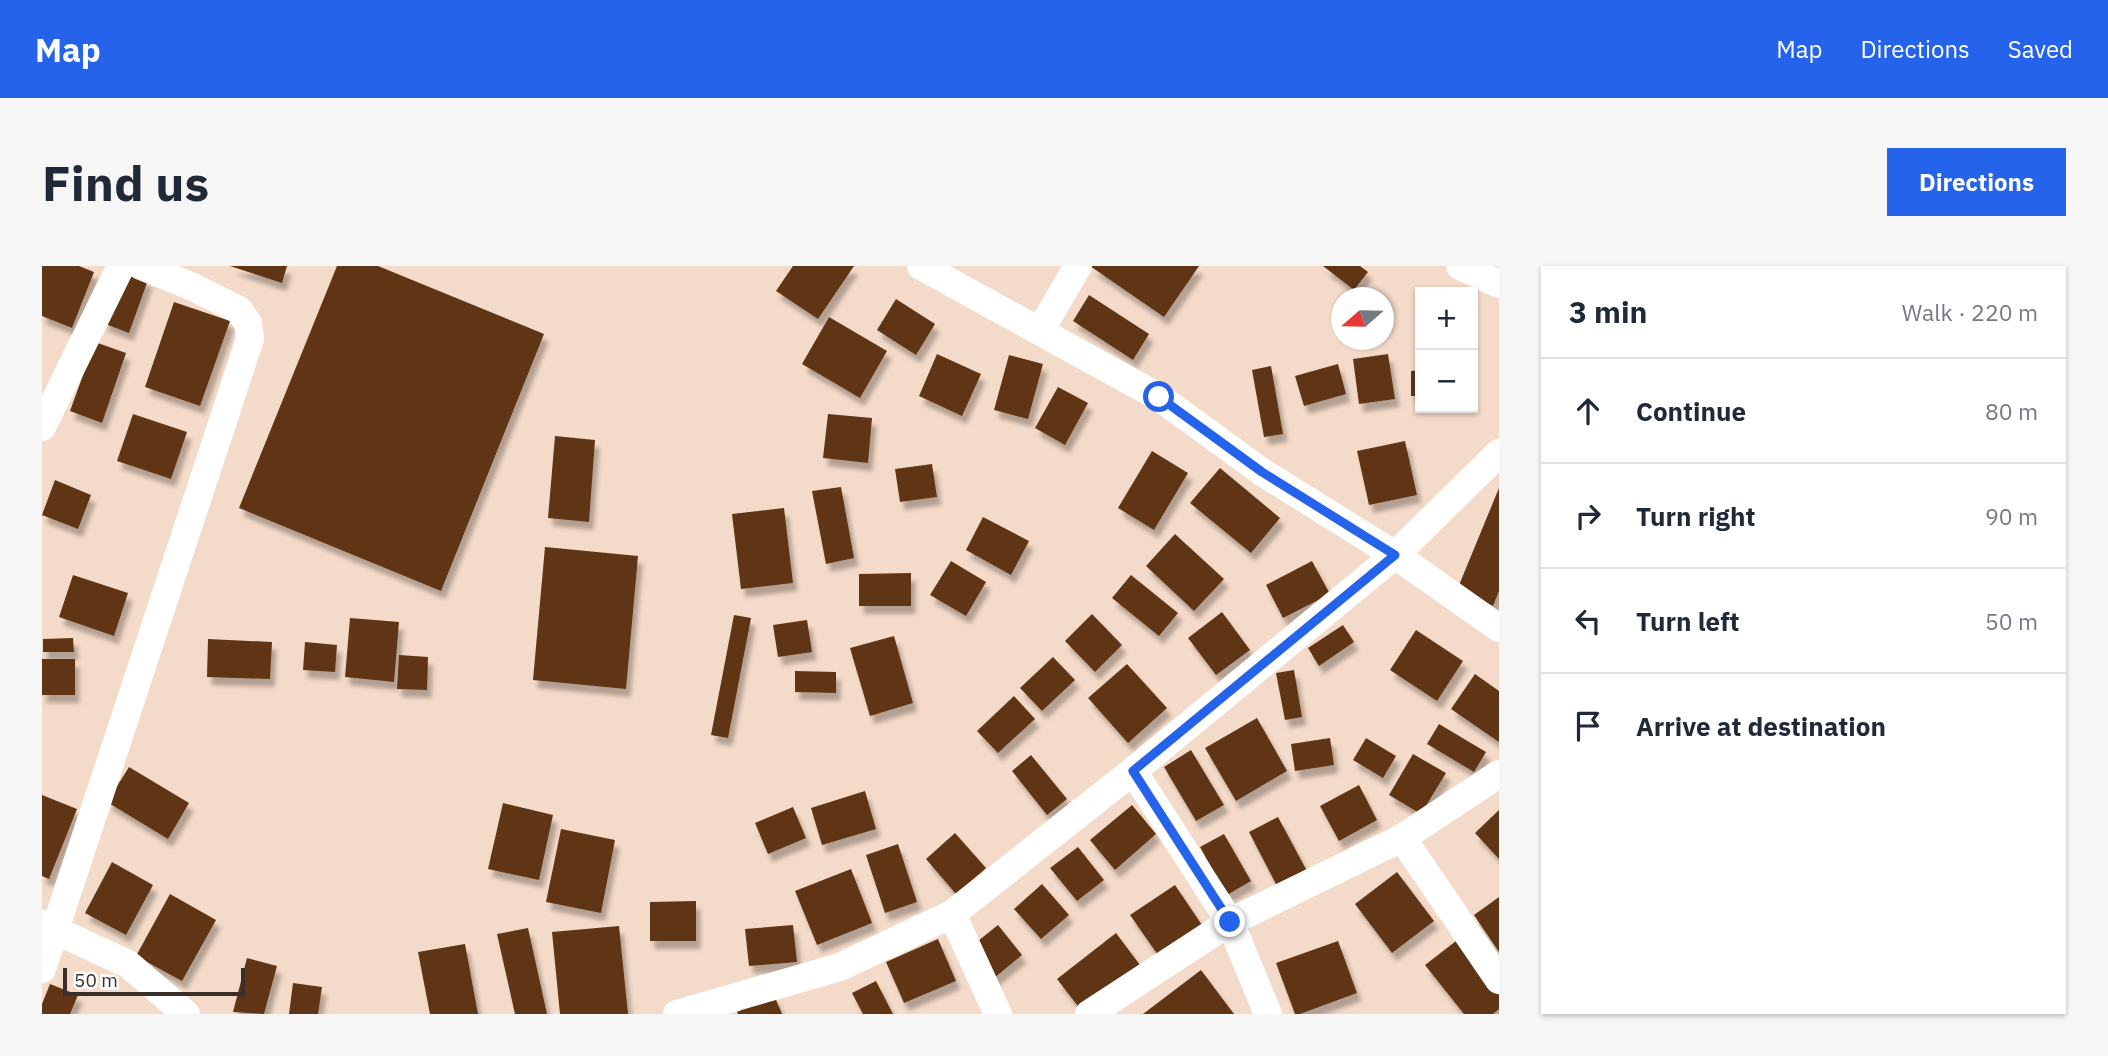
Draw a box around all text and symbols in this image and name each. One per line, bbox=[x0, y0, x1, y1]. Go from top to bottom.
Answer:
text: Map bbox=[35, 28, 101, 71]
text: Map bbox=[1776, 33, 1822, 65]
text: Directions bbox=[1860, 33, 1970, 65]
text: Saved bbox=[2008, 33, 2073, 65]
button: Directions bbox=[1887, 148, 2066, 216]
text: Find us bbox=[42, 151, 209, 214]
north arrow bbox=[1331, 287, 1394, 350]
map controls bbox=[1415, 287, 1478, 413]
button: + bbox=[1415, 287, 1478, 350]
text: 3 min bbox=[1569, 292, 1647, 331]
text: Walk · 220 m bbox=[1902, 297, 2038, 327]
button: − bbox=[1415, 350, 1478, 413]
route start bbox=[1143, 381, 1174, 412]
icon: ahead bbox=[1569, 392, 1607, 430]
text: Continue bbox=[1636, 394, 1746, 428]
text: 80 m bbox=[1985, 396, 2038, 426]
icon: right bbox=[1569, 497, 1607, 535]
text: Turn right bbox=[1636, 499, 1755, 533]
text: 90 m bbox=[1985, 501, 2038, 531]
icon: left bbox=[1569, 602, 1607, 640]
text: Turn left bbox=[1636, 604, 1739, 638]
text: 50 m bbox=[1985, 606, 2038, 636]
icon: arrive bbox=[1569, 707, 1607, 745]
text: Arrive at destination bbox=[1636, 709, 1886, 743]
route end bbox=[1214, 906, 1245, 937]
scale bar bbox=[63, 965, 245, 997]
text: 50 m bbox=[74, 968, 118, 992]

